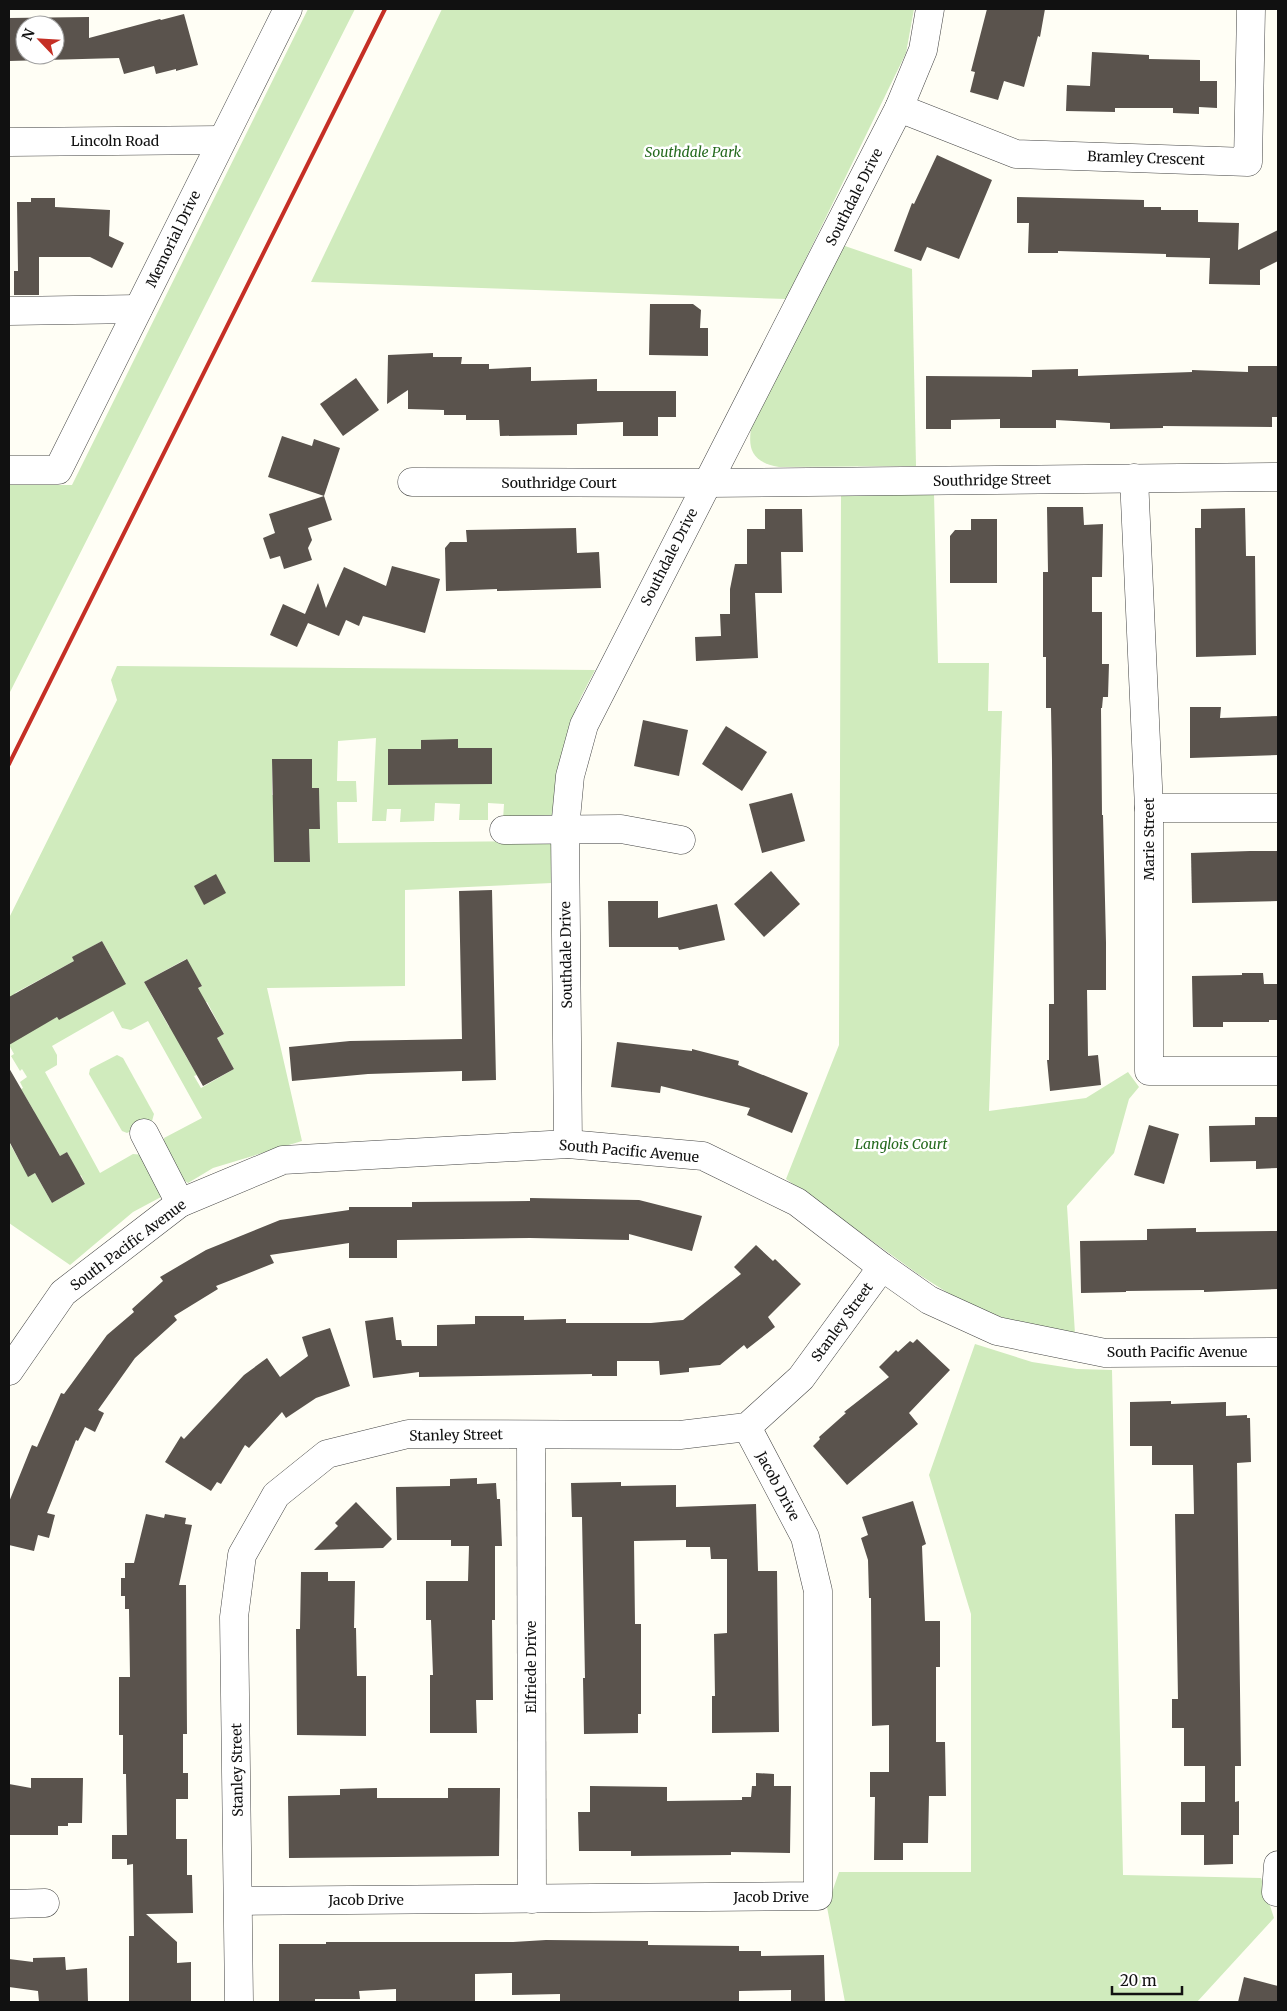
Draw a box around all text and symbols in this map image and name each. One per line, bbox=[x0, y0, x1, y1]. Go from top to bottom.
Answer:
north arrow bbox=[15, 15, 65, 65]
text: N bbox=[18, 26, 39, 43]
street label: Lincoln Road bbox=[71, 132, 160, 150]
park label: Southdale Park bbox=[645, 143, 742, 161]
street label: Southdale Drive bbox=[822, 145, 886, 249]
street label: Bramley Crescent bbox=[1087, 147, 1206, 169]
street label: Memorial Drive bbox=[142, 188, 204, 290]
street label: Southridge Street bbox=[933, 470, 1052, 490]
street label: Southridge Court bbox=[501, 474, 617, 492]
street label: Southdale Drive bbox=[637, 505, 701, 609]
street label: Marie Street bbox=[1140, 797, 1158, 880]
street label: Southdale Drive bbox=[556, 901, 576, 1009]
park label: Langlois Court bbox=[855, 1135, 947, 1153]
street label: South Pacific Avenue bbox=[558, 1136, 700, 1166]
street label: South Pacific Avenue bbox=[66, 1196, 190, 1294]
street label: Stanley Street bbox=[807, 1278, 877, 1365]
street label: South Pacific Avenue bbox=[1107, 1343, 1247, 1361]
street label: Stanley Street bbox=[409, 1425, 504, 1445]
street label: Jacob Drive bbox=[752, 1448, 804, 1524]
street label: Elfriede Drive bbox=[522, 1621, 540, 1713]
street label: Stanley Street bbox=[227, 1722, 247, 1817]
street label: Jacob Drive bbox=[732, 1888, 809, 1906]
street label: Jacob Drive bbox=[327, 1891, 404, 1909]
scale bar bbox=[1112, 1964, 1182, 1996]
text: 20 m bbox=[1120, 1971, 1157, 1990]

